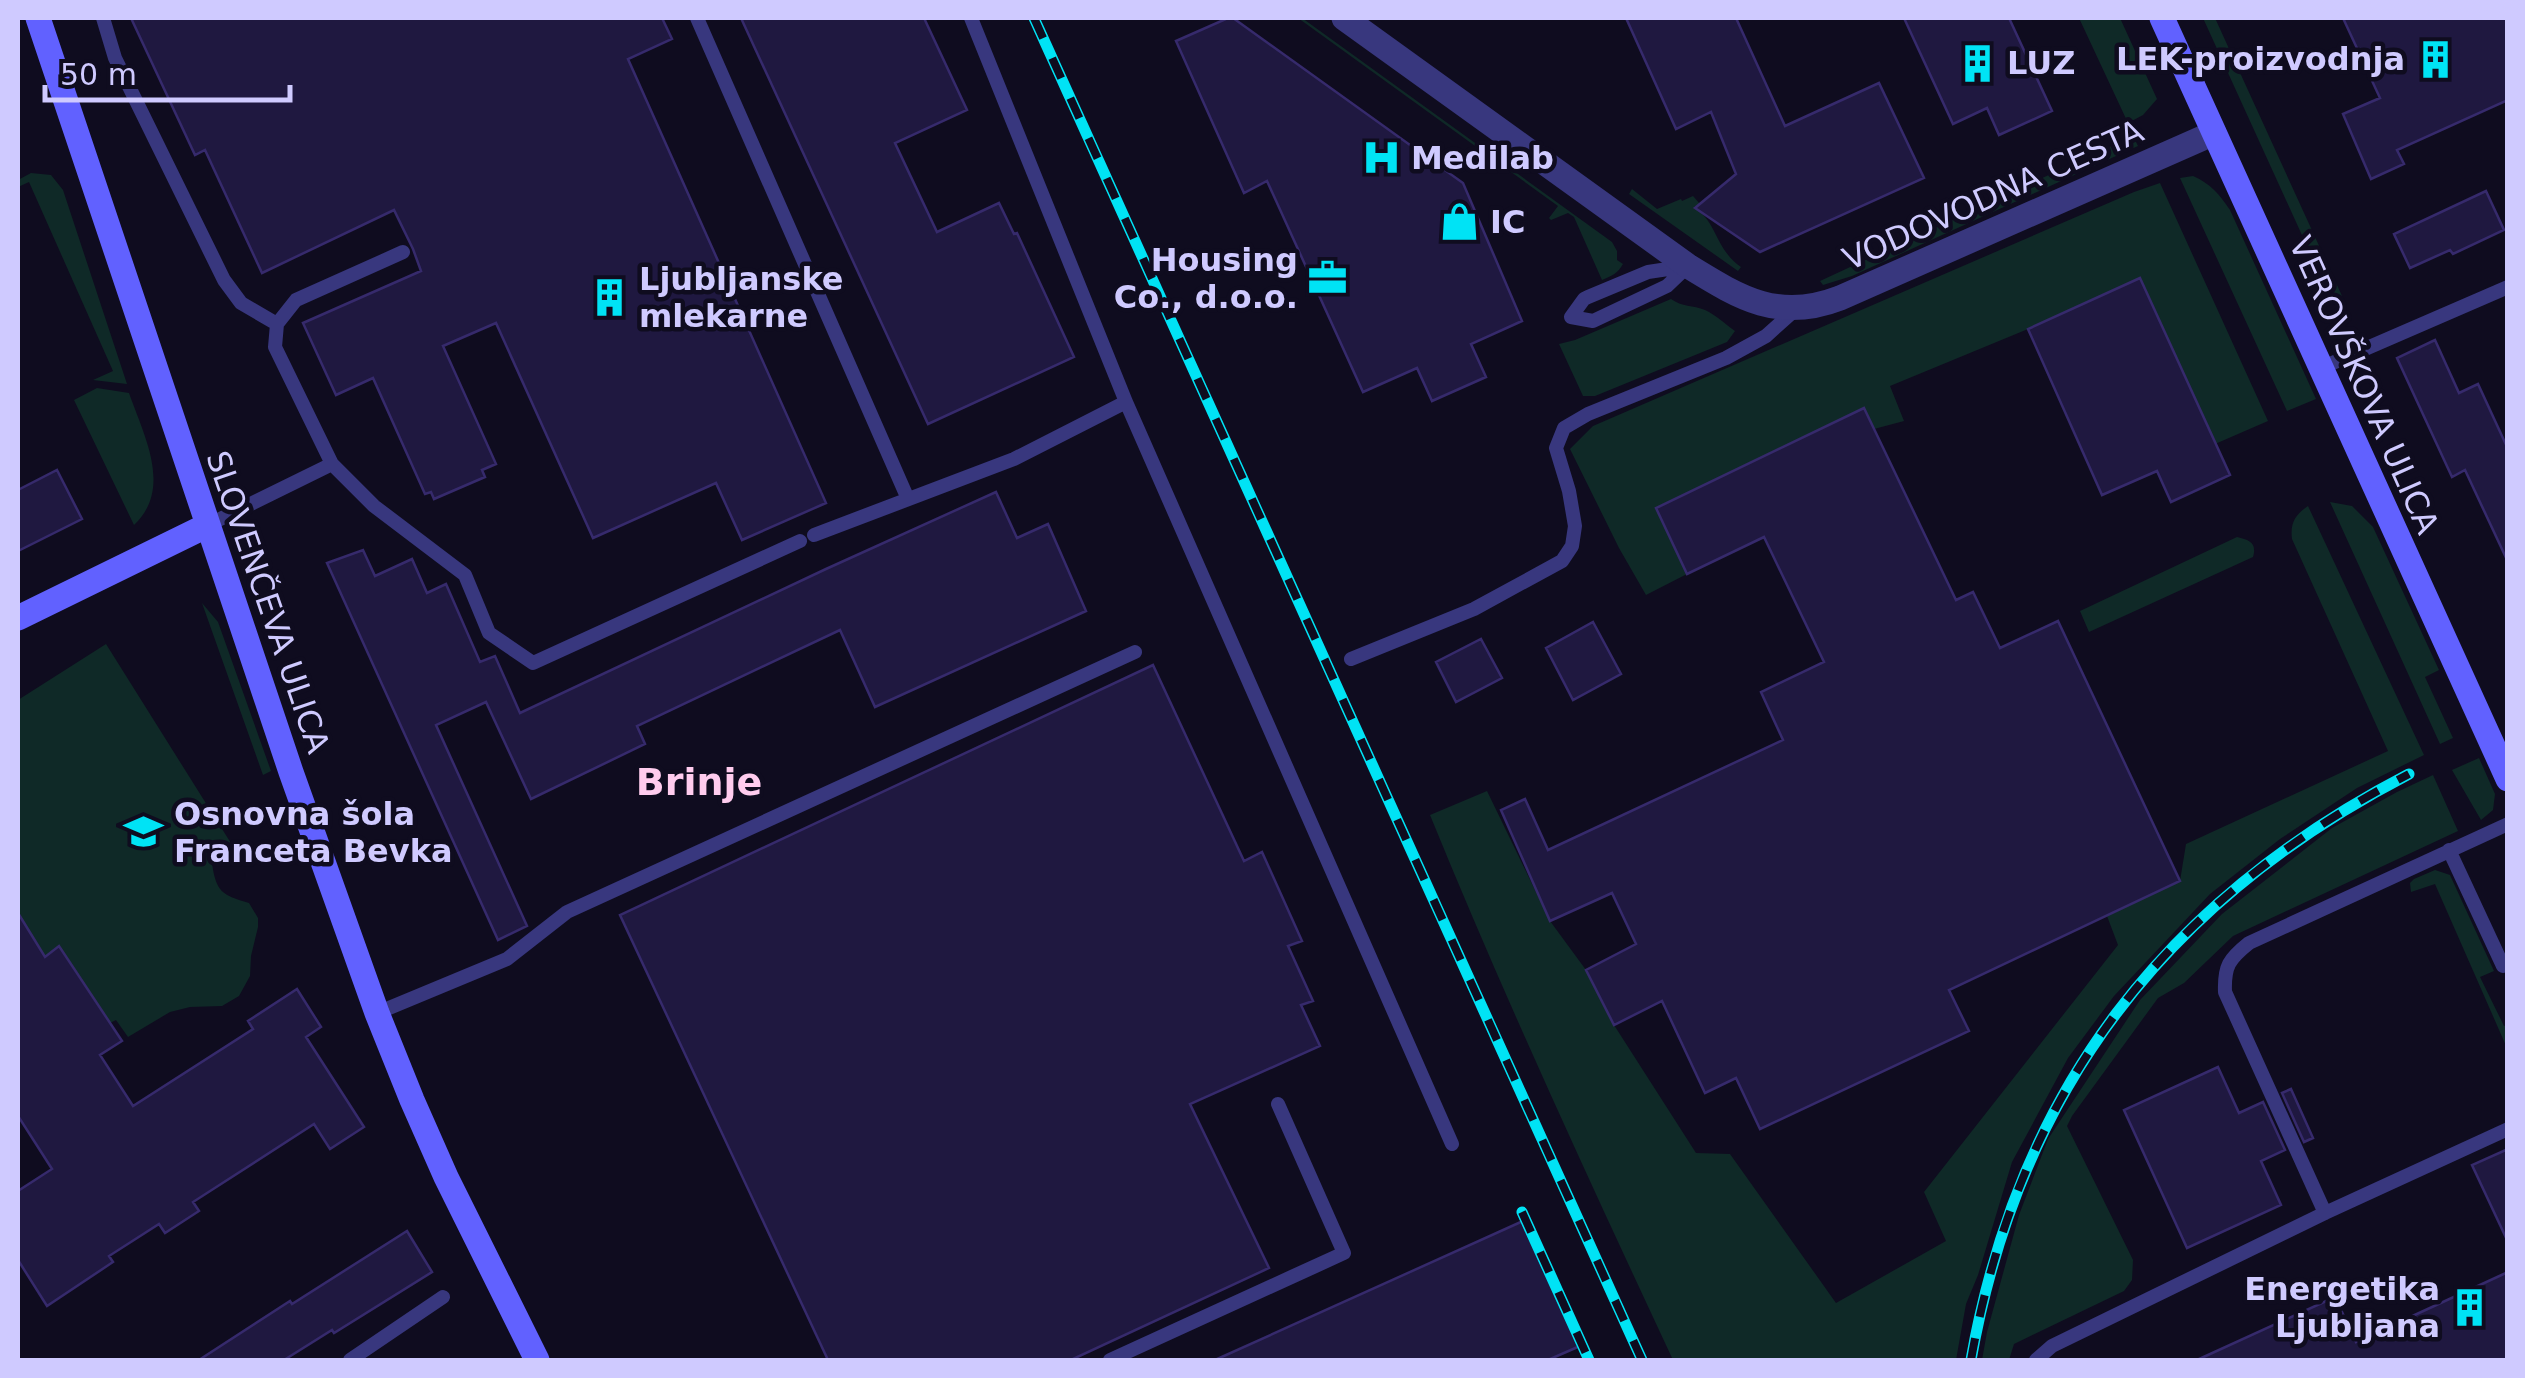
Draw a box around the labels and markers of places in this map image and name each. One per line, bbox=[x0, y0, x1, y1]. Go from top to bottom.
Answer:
building icon: LEK-proizvodnja bbox=[2414, 38, 2456, 80]
place label: LEK-proizvodnja bbox=[2116, 40, 2405, 78]
building icon: LUZ bbox=[1956, 42, 1998, 84]
place label: LUZ bbox=[2007, 44, 2075, 82]
hospital icon: Medilab bbox=[1360, 137, 1402, 179]
place label: Medilab bbox=[1411, 139, 1554, 177]
shop icon: IC bbox=[1439, 201, 1481, 243]
place label: IC bbox=[1490, 203, 1525, 241]
place label: Housing Co., d.o.o. bbox=[1114, 241, 1298, 316]
office icon: Housing Co., d.o.o. bbox=[1307, 257, 1349, 299]
place label: Ljubljanske mlekarne bbox=[639, 260, 844, 335]
building icon: Ljubljanske mlekarne bbox=[588, 276, 630, 318]
place label: Osnovna šola Franceta Bevka bbox=[174, 795, 453, 870]
school or university icon: Osnovna šola Franceta Bevka bbox=[123, 811, 165, 853]
place label: Energetika Ljubljana bbox=[2244, 1270, 2440, 1345]
building icon: Energetika Ljubljana bbox=[2449, 1286, 2491, 1328]

